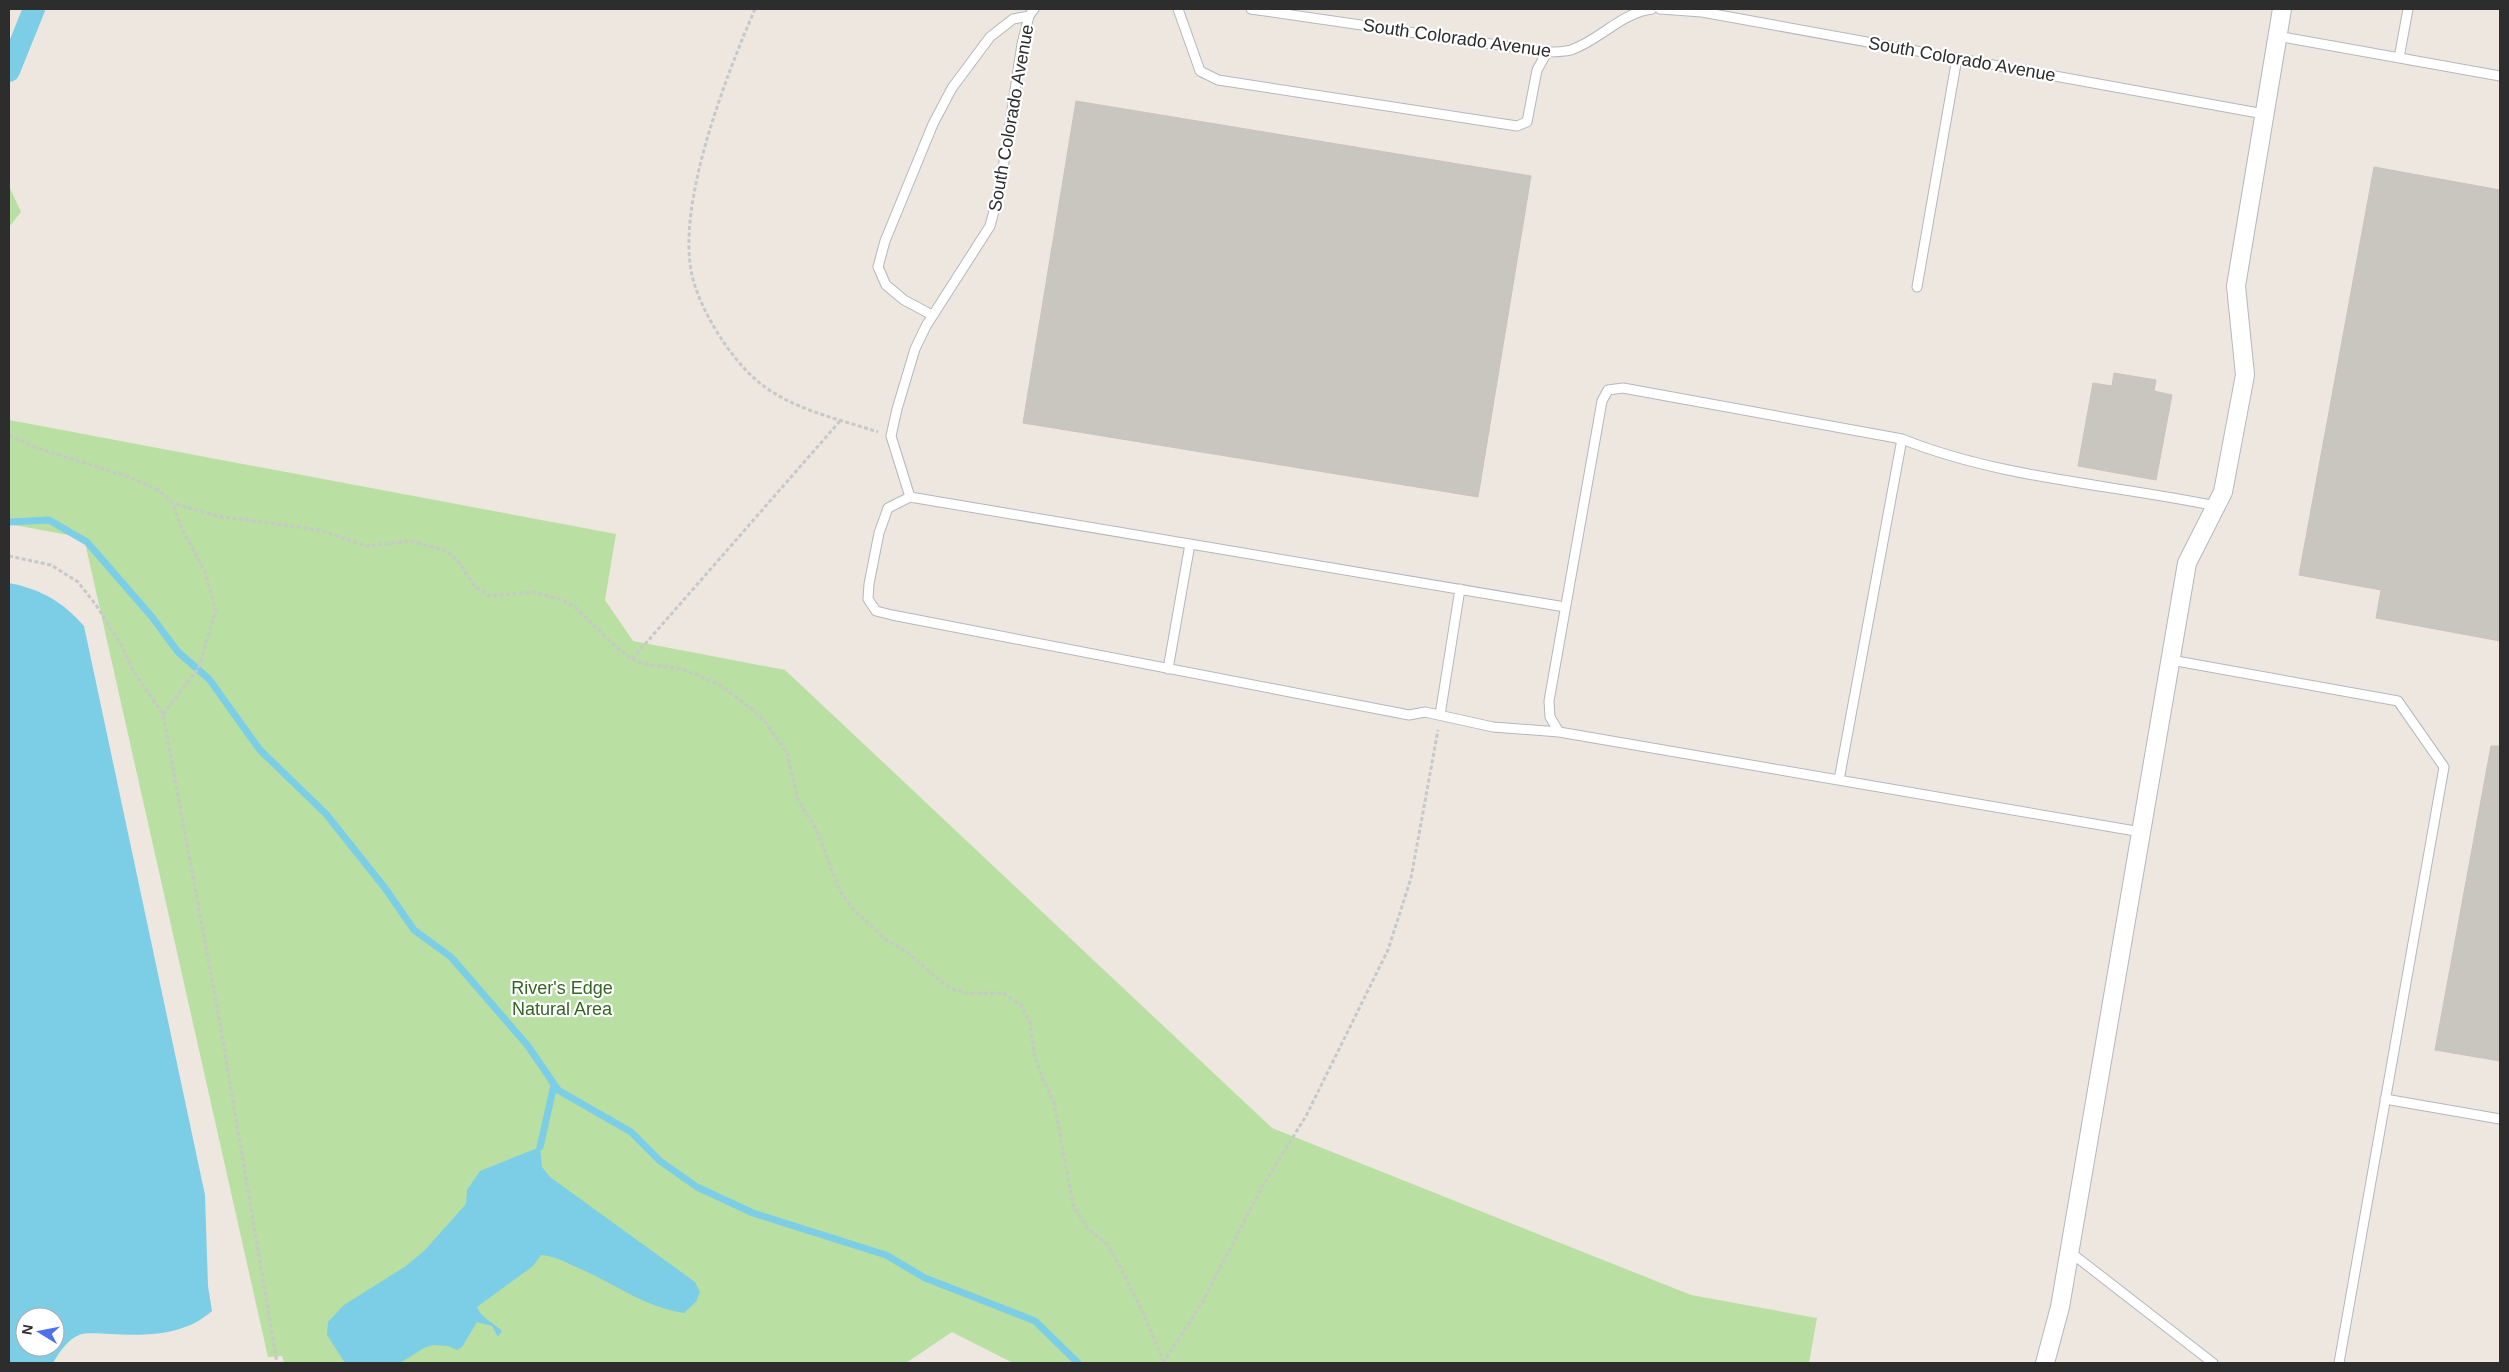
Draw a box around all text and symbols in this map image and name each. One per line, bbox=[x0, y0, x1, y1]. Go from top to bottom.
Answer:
street label: South Colorado Avenue bbox=[1362, 15, 1552, 61]
street label: South Colorado Avenue bbox=[985, 23, 1037, 213]
street label: South Colorado Avenue bbox=[1867, 33, 2057, 85]
park label: River's Edge Natural Area bbox=[511, 978, 613, 1019]
north arrow bbox=[15, 1307, 65, 1357]
text: N bbox=[18, 1323, 36, 1336]

